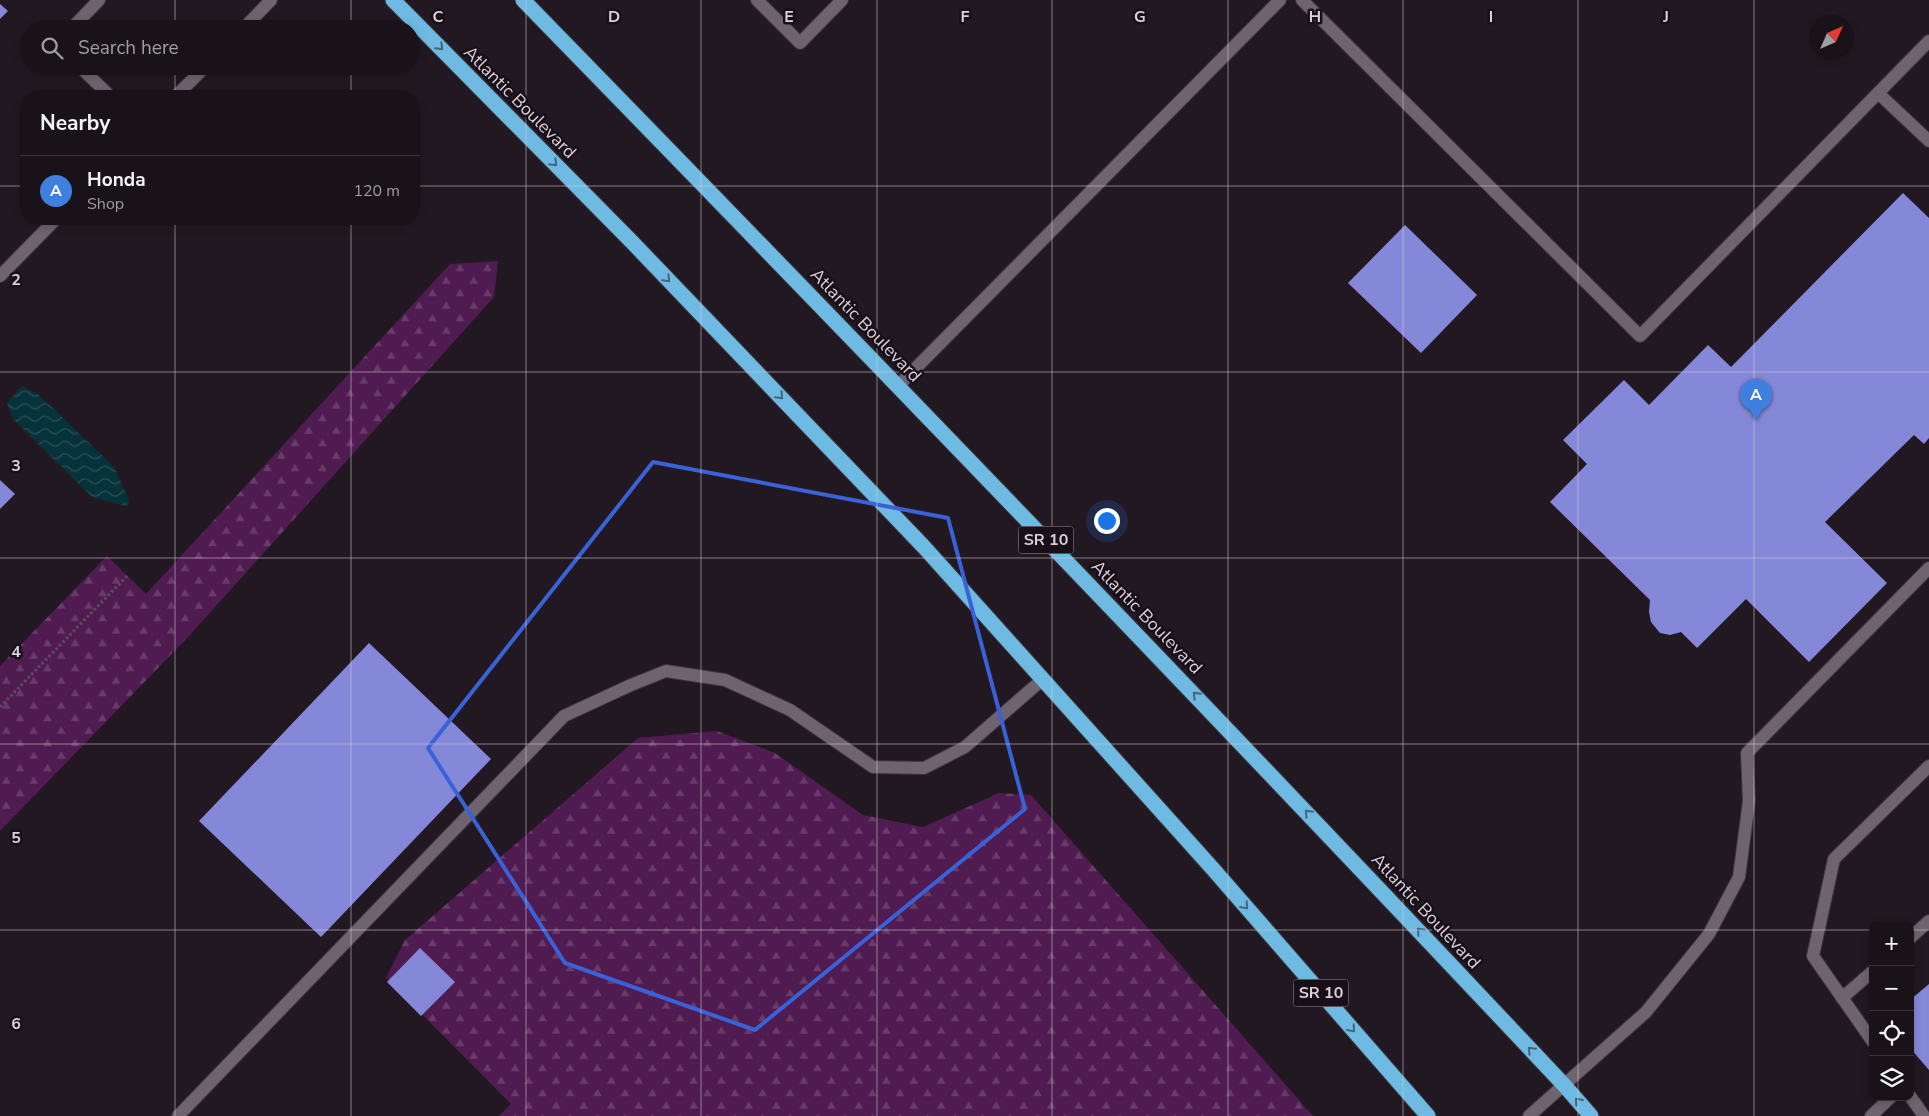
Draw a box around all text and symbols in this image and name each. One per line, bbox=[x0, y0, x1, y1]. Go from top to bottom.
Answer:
text: C bbox=[433, 6, 444, 28]
text: D bbox=[608, 6, 620, 28]
text: E bbox=[784, 6, 794, 28]
text: F bbox=[961, 6, 970, 28]
text: G bbox=[1134, 6, 1146, 28]
text: H bbox=[1309, 6, 1321, 28]
text: I bbox=[1489, 6, 1493, 28]
text: J bbox=[1662, 6, 1669, 28]
north arrow bbox=[1809, 15, 1854, 60]
search box bbox=[20, 20, 420, 75]
icon: search bbox=[38, 34, 66, 62]
text: Search here bbox=[78, 35, 179, 61]
street label: Atlantic Boulevard bbox=[458, 40, 582, 164]
one-way arrow bbox=[434, 41, 443, 50]
text: Nearby bbox=[40, 109, 110, 137]
one-way arrow bbox=[548, 157, 557, 166]
text: Honda bbox=[87, 167, 146, 193]
text: A bbox=[50, 180, 62, 202]
text: 120 m bbox=[353, 180, 400, 202]
text: Shop bbox=[87, 193, 124, 215]
street label: Atlantic Boulevard bbox=[805, 263, 927, 387]
text: 2 bbox=[11, 269, 21, 291]
one-way arrow bbox=[661, 273, 670, 282]
pin: A bbox=[1740, 379, 1772, 420]
one-way arrow bbox=[774, 391, 783, 400]
text: 3 bbox=[11, 455, 21, 477]
your location bbox=[1094, 508, 1120, 534]
road number: SR 10 bbox=[1018, 526, 1074, 554]
street label: Atlantic Boulevard bbox=[1086, 555, 1208, 679]
text: 4 bbox=[11, 641, 21, 663]
one-way arrow bbox=[1193, 692, 1202, 701]
one-way arrow bbox=[1305, 810, 1314, 819]
text: 5 bbox=[11, 827, 21, 849]
street label: Atlantic Boulevard bbox=[1366, 848, 1486, 974]
one-way arrow bbox=[1240, 900, 1248, 909]
map controls bbox=[1869, 921, 1914, 1101]
button: + bbox=[1869, 921, 1914, 966]
one-way arrow bbox=[1417, 928, 1426, 937]
button: − bbox=[1869, 966, 1914, 1011]
road number: SR 10 bbox=[1294, 980, 1348, 1006]
button: locate bbox=[1869, 1011, 1914, 1056]
text: 6 bbox=[11, 1013, 21, 1035]
one-way arrow bbox=[1346, 1023, 1355, 1032]
one-way arrow bbox=[1528, 1046, 1537, 1055]
button: layers bbox=[1869, 1056, 1914, 1101]
one-way arrow bbox=[1575, 1097, 1584, 1106]

